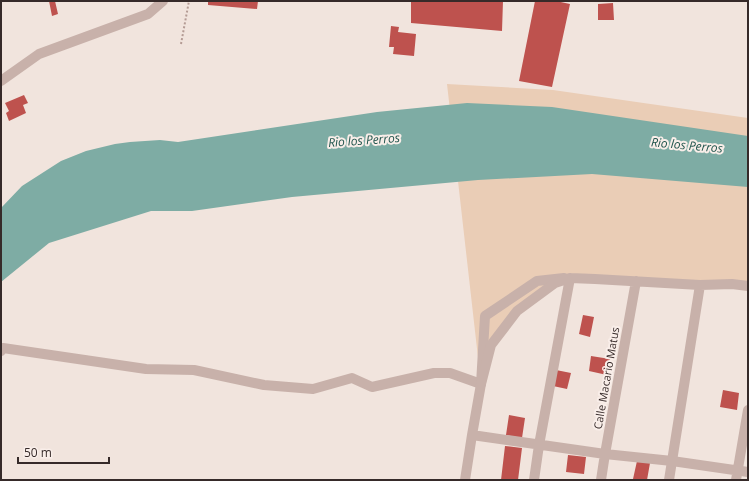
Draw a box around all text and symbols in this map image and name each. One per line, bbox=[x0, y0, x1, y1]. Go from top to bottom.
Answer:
water label: Rio los Perros bbox=[327, 129, 401, 151]
water label: Rio los Perros bbox=[650, 133, 724, 157]
street label: Calle Macario Matus bbox=[590, 326, 622, 430]
scale bar bbox=[18, 439, 109, 465]
text: 50 m bbox=[24, 444, 52, 461]

